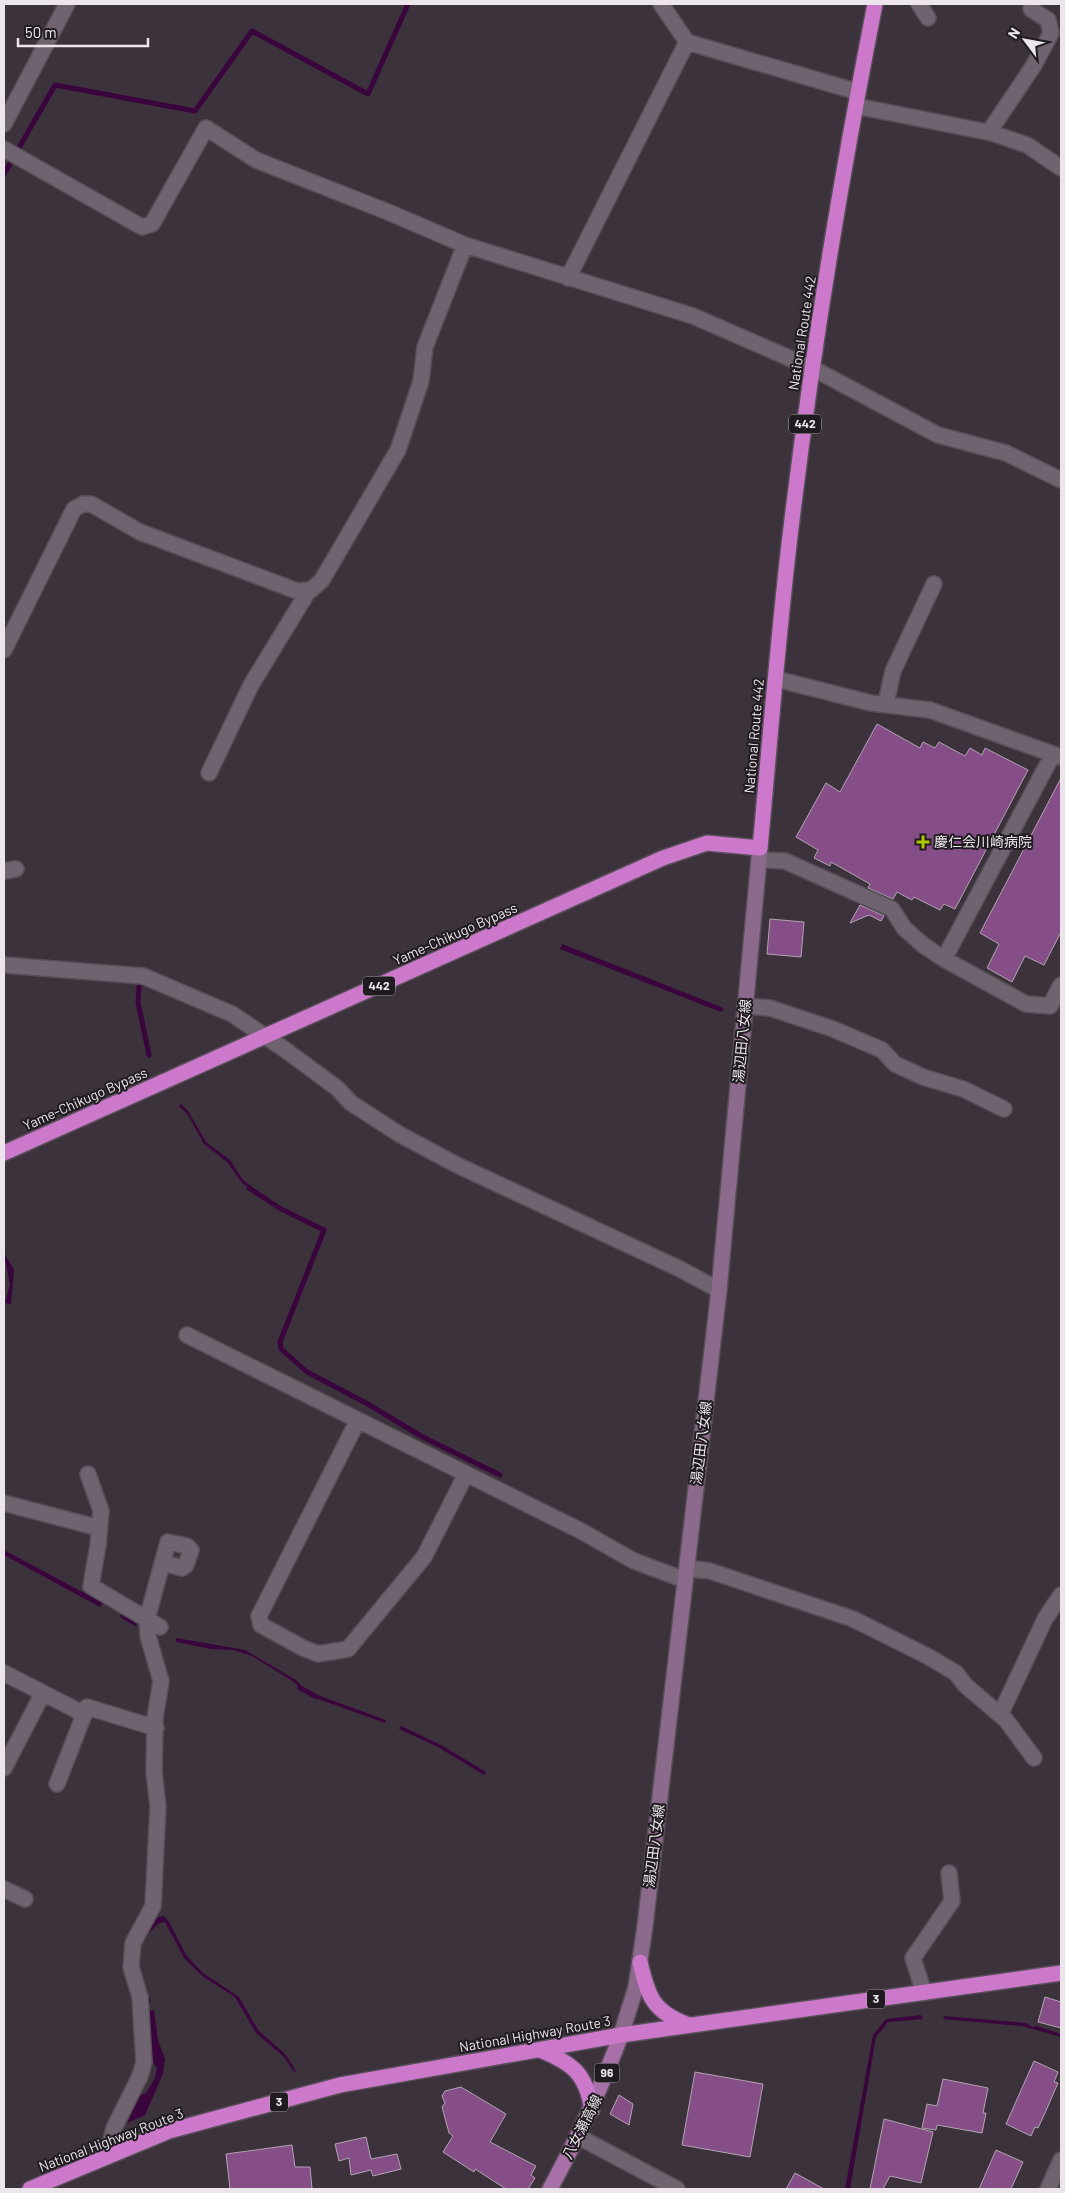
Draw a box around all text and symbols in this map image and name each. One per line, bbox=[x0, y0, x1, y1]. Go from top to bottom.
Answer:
scale bar bbox=[18, 15, 148, 47]
north arrow bbox=[1000, 15, 1050, 65]
text: 50 m bbox=[25, 23, 57, 41]
text: N bbox=[1004, 24, 1023, 41]
street label: National Route 442 bbox=[784, 275, 819, 391]
road number: 442 bbox=[789, 414, 821, 434]
street label: National Route 442 bbox=[740, 678, 767, 794]
place label: 慶仁会川崎病院 bbox=[934, 833, 1032, 850]
marker: 慶仁会川崎病院 bbox=[916, 835, 930, 849]
street label: Yame-Chikugo Bypass bbox=[390, 898, 520, 969]
road number: 442 bbox=[363, 976, 395, 996]
street label: 湯辺田八女線 bbox=[729, 998, 754, 1084]
street label: Yame-Chikugo Bypass bbox=[20, 1063, 150, 1134]
street label: 湯辺田八女線 bbox=[687, 1400, 714, 1486]
street label: 湯辺田八女線 bbox=[640, 1803, 667, 1889]
road number: 3 bbox=[867, 1990, 885, 2008]
street label: National Highway Route 3 bbox=[458, 2012, 612, 2055]
road number: 96 bbox=[594, 2064, 620, 2082]
road number: 3 bbox=[270, 2092, 288, 2112]
street label: 八女瀬高線 bbox=[558, 2092, 605, 2162]
street label: National Highway Route 3 bbox=[36, 2104, 186, 2175]

